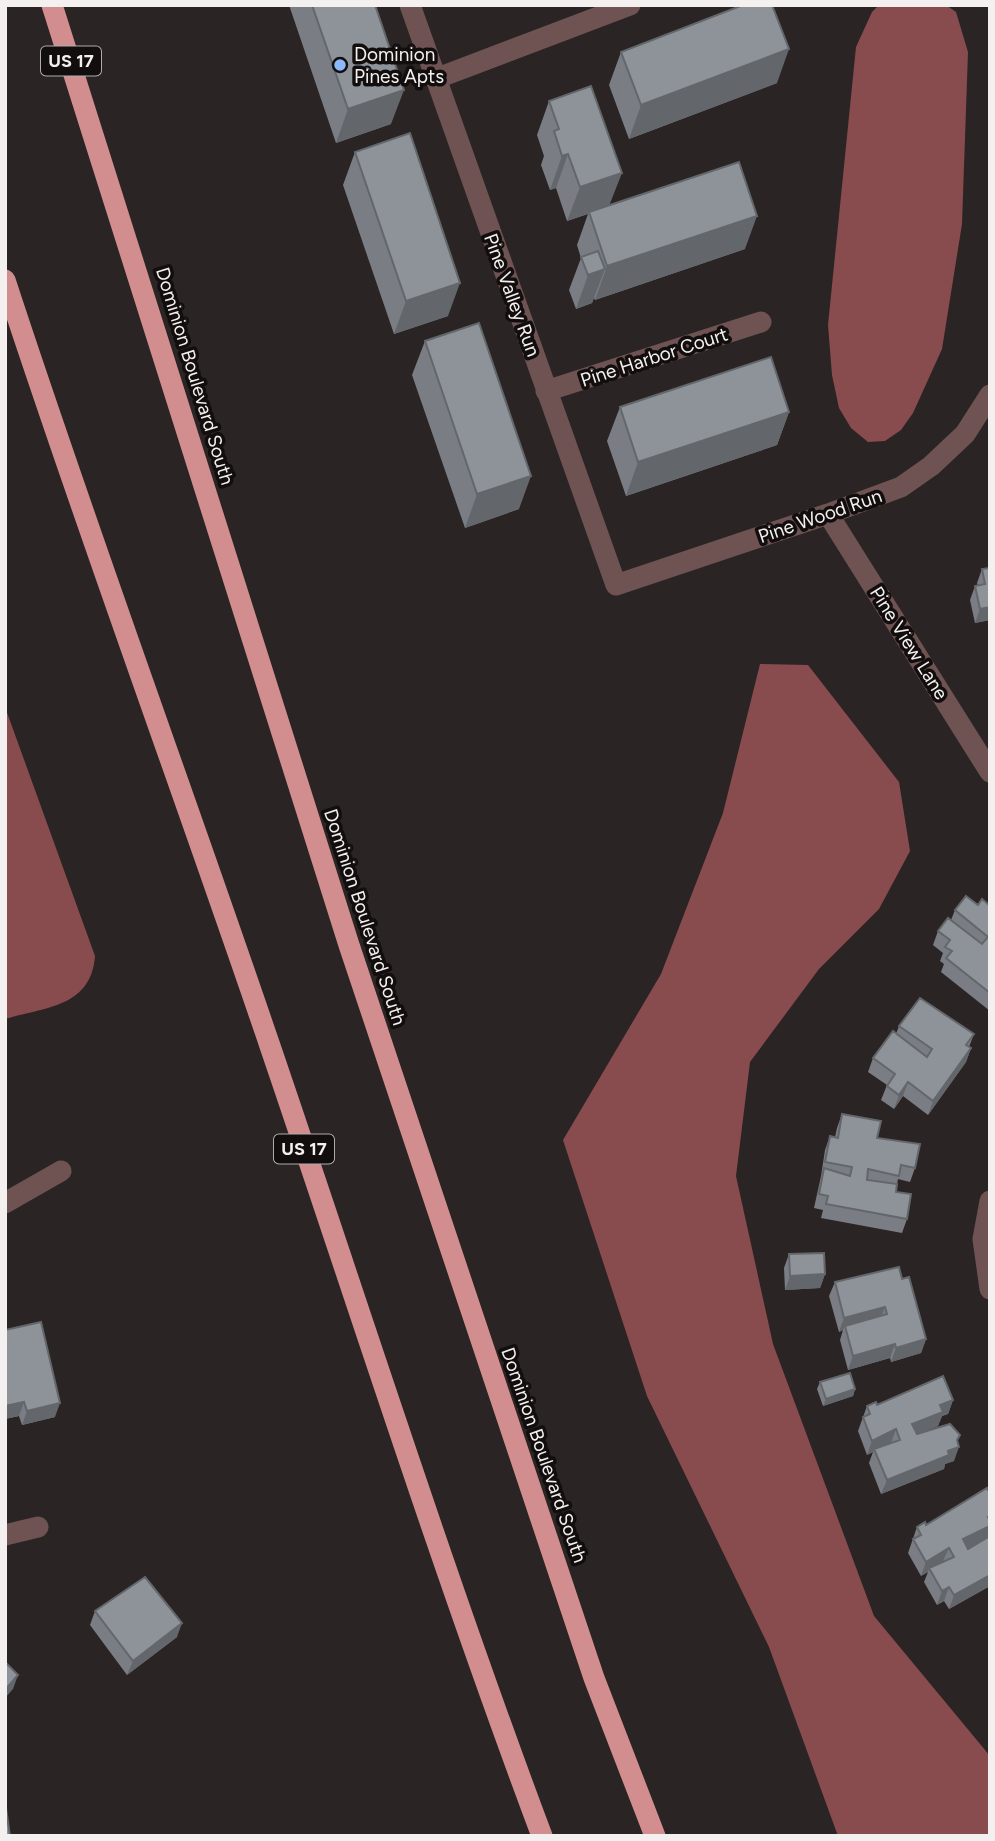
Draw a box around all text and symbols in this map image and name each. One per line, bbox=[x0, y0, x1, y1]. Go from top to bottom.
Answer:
place label: Dominion Pines Apts bbox=[354, 43, 444, 88]
road number: US 17 bbox=[41, 46, 101, 76]
marker: Dominion Pines Apts bbox=[332, 57, 348, 73]
street label: Pine Valley Run bbox=[479, 230, 545, 360]
street label: Dominion Boulevard South bbox=[151, 264, 239, 488]
street label: Pine Harbor Court bbox=[577, 322, 731, 392]
street label: Pine Wood Run bbox=[755, 484, 885, 548]
street label: Pine View Lane bbox=[865, 582, 953, 704]
street label: Dominion Boulevard South bbox=[319, 806, 411, 1028]
road number: US 17 bbox=[274, 1134, 334, 1164]
street label: Dominion Boulevard South bbox=[496, 1344, 592, 1566]

